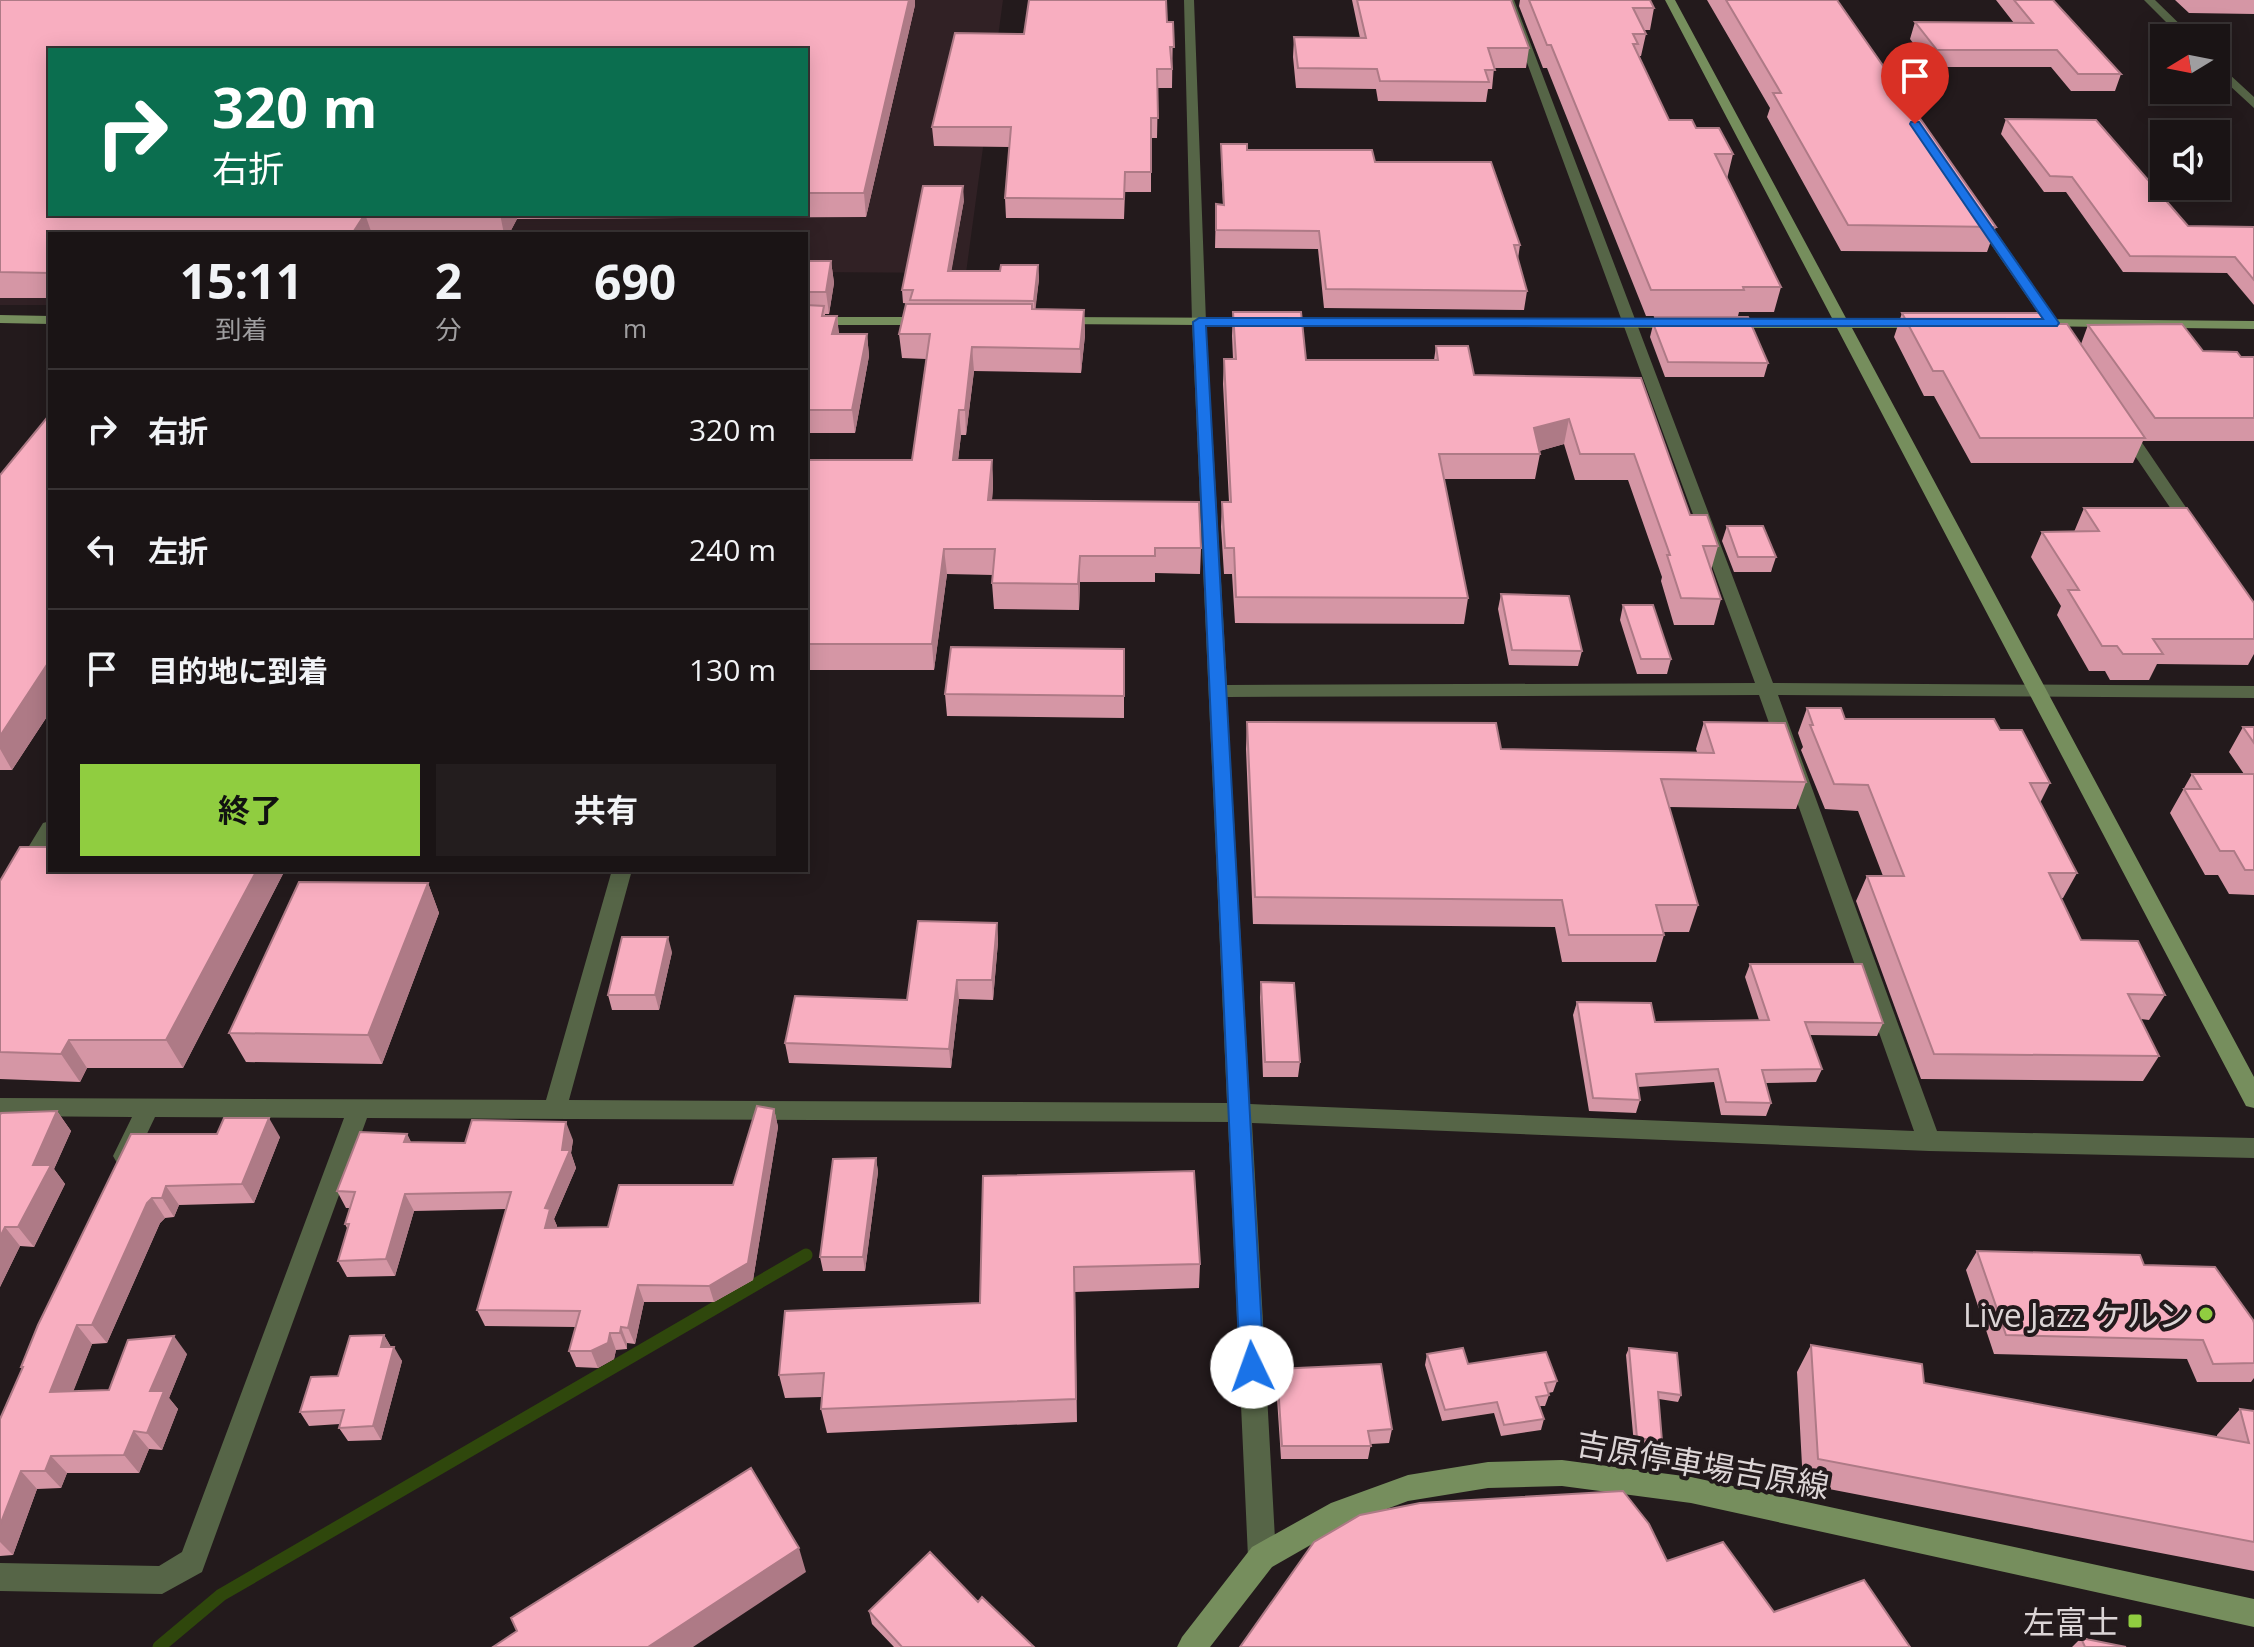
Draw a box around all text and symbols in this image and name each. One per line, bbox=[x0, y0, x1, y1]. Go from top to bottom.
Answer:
north arrow bbox=[2150, 24, 2230, 104]
map controls bbox=[2150, 24, 2230, 200]
pin bbox=[1881, 42, 1949, 124]
icon: arrive bbox=[1893, 54, 1937, 98]
text: 320 m bbox=[212, 68, 378, 144]
icon: right bbox=[80, 80, 184, 184]
button: sound bbox=[2150, 120, 2230, 200]
text: 右折 bbox=[212, 144, 284, 193]
text: 15:11 bbox=[180, 248, 303, 313]
text: 2 bbox=[435, 248, 462, 313]
text: 690 bbox=[594, 249, 676, 314]
text: m bbox=[623, 310, 647, 346]
text: 到着 bbox=[215, 311, 267, 347]
text: 分 bbox=[436, 311, 462, 347]
icon: right bbox=[80, 407, 124, 451]
text: 320 m bbox=[689, 409, 776, 450]
text: 右折 bbox=[148, 410, 208, 451]
icon: left bbox=[80, 527, 124, 571]
text: 240 m bbox=[689, 529, 776, 570]
text: 左折 bbox=[148, 530, 208, 571]
icon: arrive bbox=[80, 647, 124, 691]
text: 130 m bbox=[689, 649, 776, 690]
text: 目的地に到着 bbox=[148, 650, 328, 691]
button: 終了 bbox=[80, 764, 420, 856]
button: 共有 bbox=[436, 764, 776, 856]
place label: Live Jazz ケルン bbox=[1963, 1293, 2190, 1336]
marker: Live Jazz ケルン bbox=[2197, 1305, 2215, 1323]
position arrow bbox=[1210, 1325, 1294, 1409]
street label: 吉原停車場吉原線 bbox=[1573, 1421, 1833, 1507]
place label: 左富士 bbox=[2023, 1600, 2119, 1643]
marker: 左富士 bbox=[2126, 1612, 2144, 1630]

